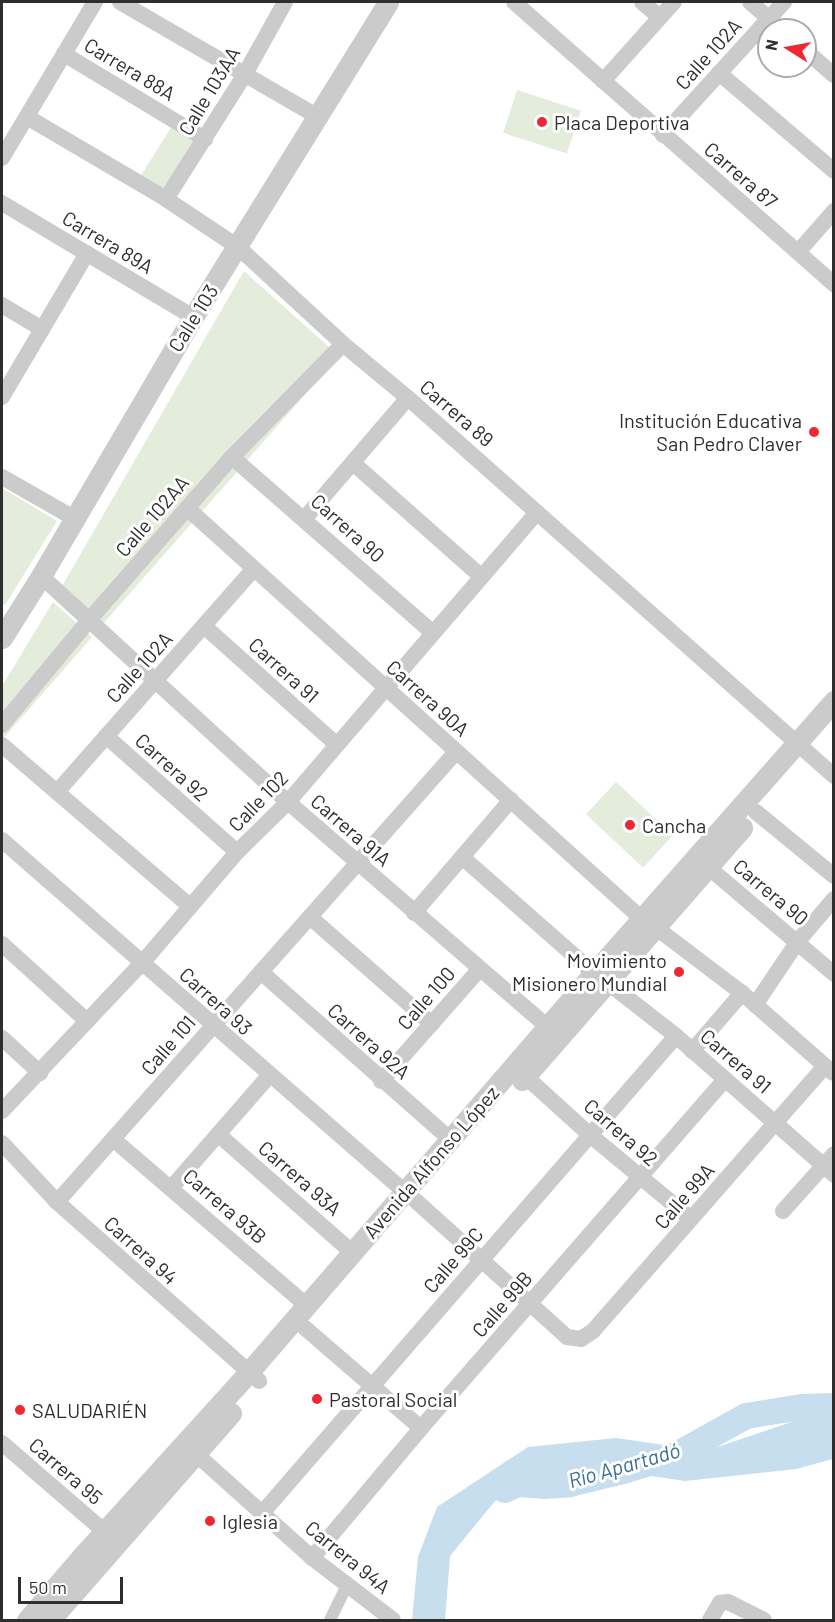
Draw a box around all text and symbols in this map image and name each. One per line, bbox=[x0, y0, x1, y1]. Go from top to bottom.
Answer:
street label: Calle 102A bbox=[670, 14, 746, 94]
north arrow bbox=[757, 18, 817, 78]
street label: Carrera 88A bbox=[80, 33, 180, 105]
text: N bbox=[760, 38, 781, 52]
street label: Calle 103AA bbox=[173, 42, 245, 140]
place label: Placa Deportiva bbox=[554, 110, 690, 134]
marker: Placa Deportiva bbox=[535, 115, 549, 129]
street label: Carrera 87 bbox=[700, 137, 782, 213]
street label: Carrera 89A bbox=[58, 206, 158, 278]
street label: Calle 103 bbox=[163, 280, 223, 356]
street label: Carrera 89 bbox=[415, 375, 499, 451]
place label: Institución Educativa San Pedro Claver bbox=[619, 408, 802, 455]
marker: Institución Educativa San Pedro Claver bbox=[807, 425, 821, 439]
street label: Calle 102AA bbox=[110, 471, 194, 561]
street label: Carrera 90 bbox=[306, 489, 390, 567]
street label: Calle 102A bbox=[101, 627, 177, 707]
street label: Carrera 91 bbox=[244, 632, 324, 708]
street label: Carrera 90A bbox=[382, 655, 474, 741]
street label: Carrera 92 bbox=[131, 728, 213, 806]
street label: Calle 102 bbox=[223, 766, 293, 836]
street label: Carrera 91A bbox=[306, 789, 396, 871]
place label: Cancha bbox=[642, 813, 706, 837]
marker: Cancha bbox=[623, 818, 637, 832]
street label: Carrera 90 bbox=[729, 854, 813, 930]
place label: Movimiento Misionero Mundial bbox=[512, 948, 667, 995]
street label: Carrera 93 bbox=[175, 962, 257, 1040]
street label: Calle 100 bbox=[392, 962, 460, 1034]
marker: Movimiento Misionero Mundial bbox=[672, 965, 686, 979]
street label: Carrera 92A bbox=[323, 998, 415, 1084]
street label: Calle 101 bbox=[136, 1010, 200, 1080]
street label: Carrera 91 bbox=[696, 1024, 776, 1098]
street label: Avenida Alfonso López bbox=[358, 1081, 504, 1243]
street label: Carrera 92 bbox=[579, 1093, 663, 1171]
street label: Carrera 93A bbox=[254, 1136, 346, 1220]
street label: Calle 99A bbox=[649, 1158, 719, 1234]
street label: Carrera 93B bbox=[179, 1163, 271, 1249]
street label: Carrera 94 bbox=[99, 1211, 183, 1289]
street label: Calle 99C bbox=[418, 1222, 488, 1298]
street label: Calle 99B bbox=[467, 1266, 537, 1342]
place label: Pastoral Social bbox=[329, 1387, 457, 1411]
marker: Pastoral Social bbox=[310, 1392, 324, 1406]
place label: SALUDARIÉN bbox=[32, 1398, 147, 1422]
marker: SALUDARIÉN bbox=[13, 1403, 27, 1417]
street label: Carrera 95 bbox=[24, 1433, 108, 1509]
water label: Río Apartadó bbox=[565, 1437, 683, 1493]
place label: Iglesia bbox=[222, 1509, 278, 1533]
marker: Iglesia bbox=[203, 1514, 217, 1528]
street label: Carrera 94A bbox=[301, 1515, 395, 1599]
scale bar bbox=[21, 1565, 126, 1603]
text: 50 m bbox=[29, 1576, 67, 1598]

